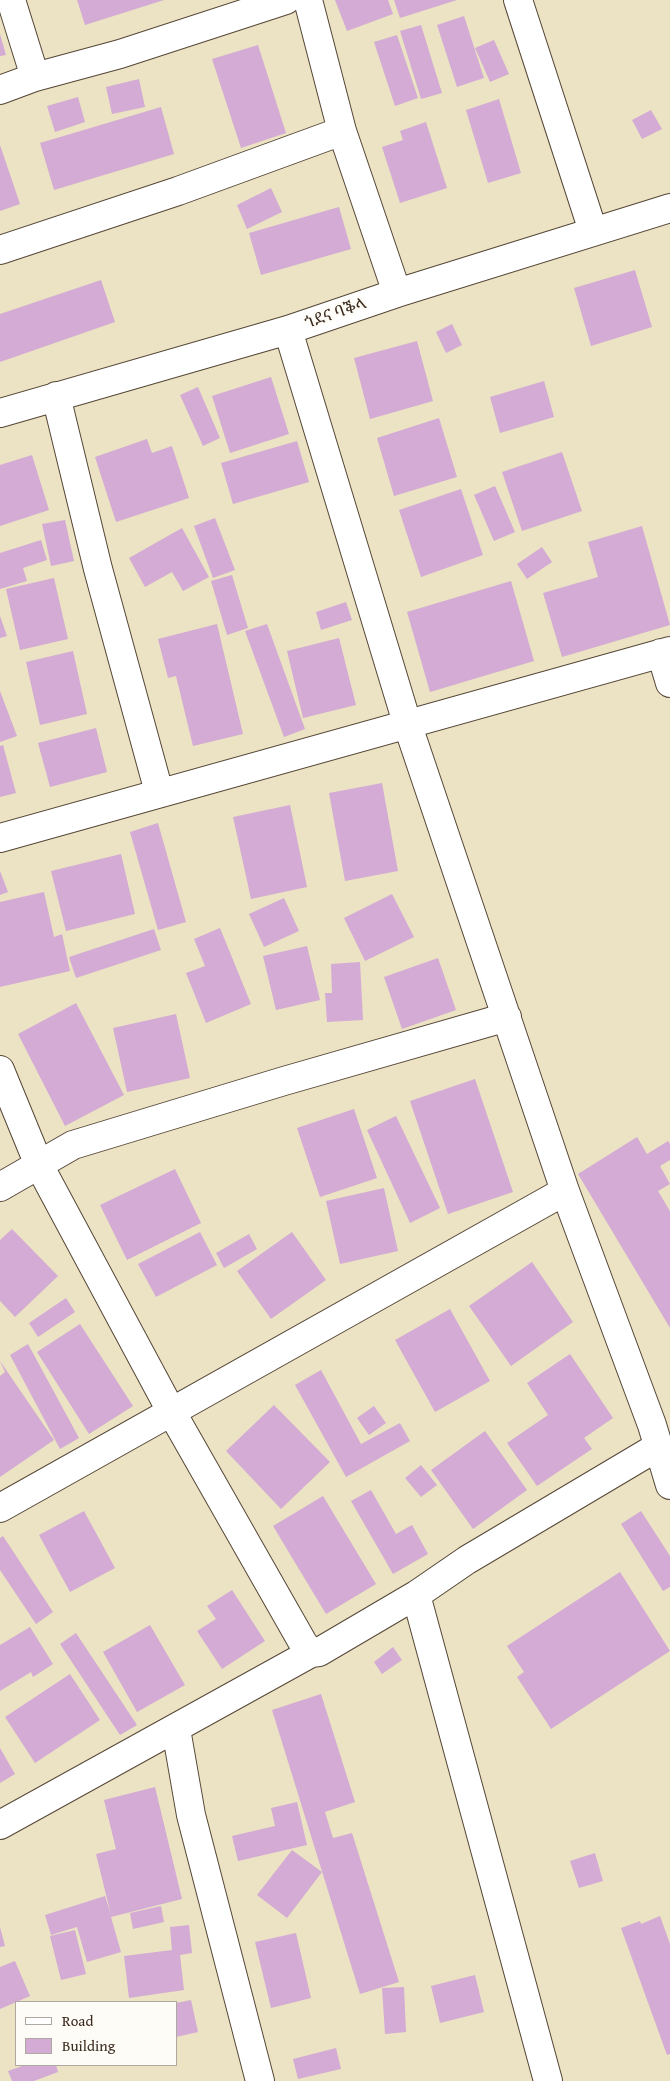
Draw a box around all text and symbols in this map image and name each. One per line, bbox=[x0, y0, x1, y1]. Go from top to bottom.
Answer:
street label: ጎደና ባቕላ bbox=[303, 295, 369, 333]
legend bbox=[15, 2001, 178, 2066]
text: Road bbox=[62, 2010, 93, 2031]
text: Building bbox=[62, 2035, 115, 2056]

